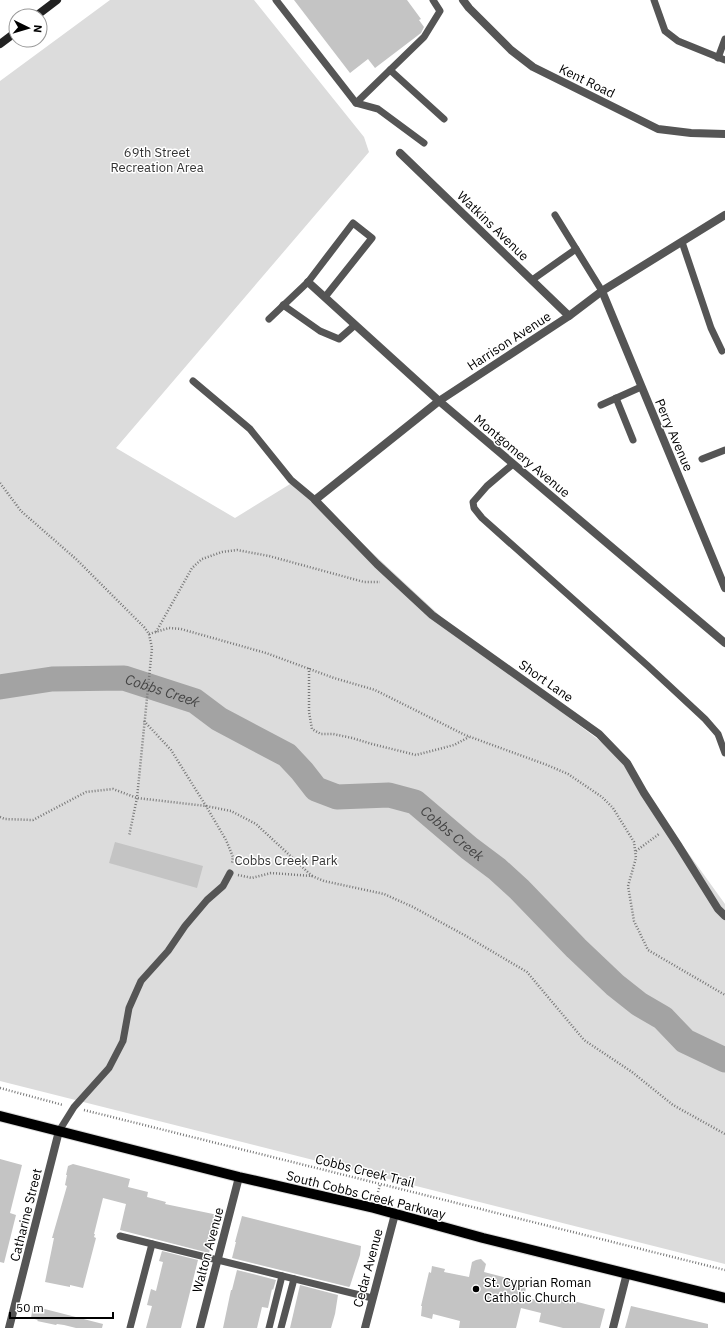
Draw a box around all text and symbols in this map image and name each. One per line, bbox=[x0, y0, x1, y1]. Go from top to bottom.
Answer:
north arrow bbox=[8, 8, 48, 48]
text: N bbox=[31, 24, 45, 33]
street label: Kent Road bbox=[556, 60, 618, 102]
park label: 69th Street Recreation Area bbox=[110, 144, 204, 176]
street label: Watkins Avenue bbox=[454, 187, 532, 265]
street label: Harrison Avenue bbox=[464, 308, 554, 374]
street label: Perry Avenue bbox=[651, 396, 697, 474]
street label: Montgomery Avenue bbox=[471, 411, 573, 501]
street label: Short Lane bbox=[515, 656, 577, 706]
water label: Cobbs Creek bbox=[123, 670, 204, 711]
water label: Cobbs Creek bbox=[417, 802, 488, 865]
park label: Cobbs Creek Park bbox=[234, 852, 338, 869]
street label: Cobbs Creek Trail bbox=[313, 1150, 417, 1192]
street label: Catharine Street bbox=[6, 1167, 46, 1263]
street label: South Cobbs Creek Parkway bbox=[285, 1167, 448, 1223]
street label: Walton Avenue bbox=[188, 1206, 228, 1294]
street label: Cedar Avenue bbox=[349, 1227, 387, 1309]
place label: St. Cyprian Roman Catholic Church bbox=[484, 1274, 591, 1306]
marker: St. Cyprian Roman Catholic Church bbox=[471, 1284, 481, 1294]
scale bar bbox=[10, 1294, 113, 1320]
text: 50 m bbox=[16, 1300, 44, 1315]

